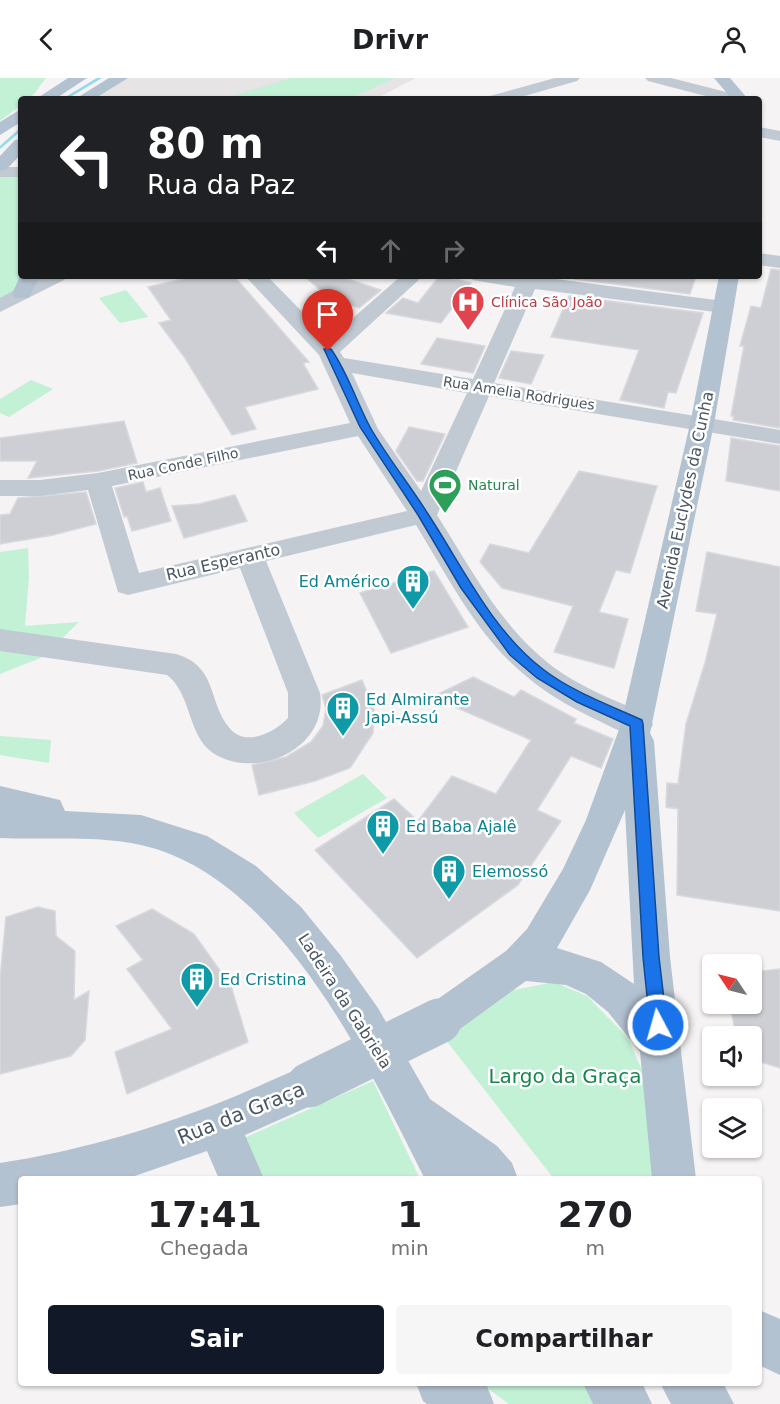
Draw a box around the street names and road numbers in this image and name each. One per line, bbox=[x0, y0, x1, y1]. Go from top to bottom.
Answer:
street label: Rua Amelia Rodrigues bbox=[442, 373, 596, 413]
street label: Avenida Euclydes da Cunha bbox=[653, 390, 717, 610]
street label: Rua Conde Filho bbox=[126, 444, 240, 484]
street label: Rua Esperanto bbox=[164, 540, 282, 584]
street label: Ladeira da Gabriela bbox=[294, 930, 396, 1072]
street label: Rua da Graça bbox=[174, 1077, 308, 1149]

